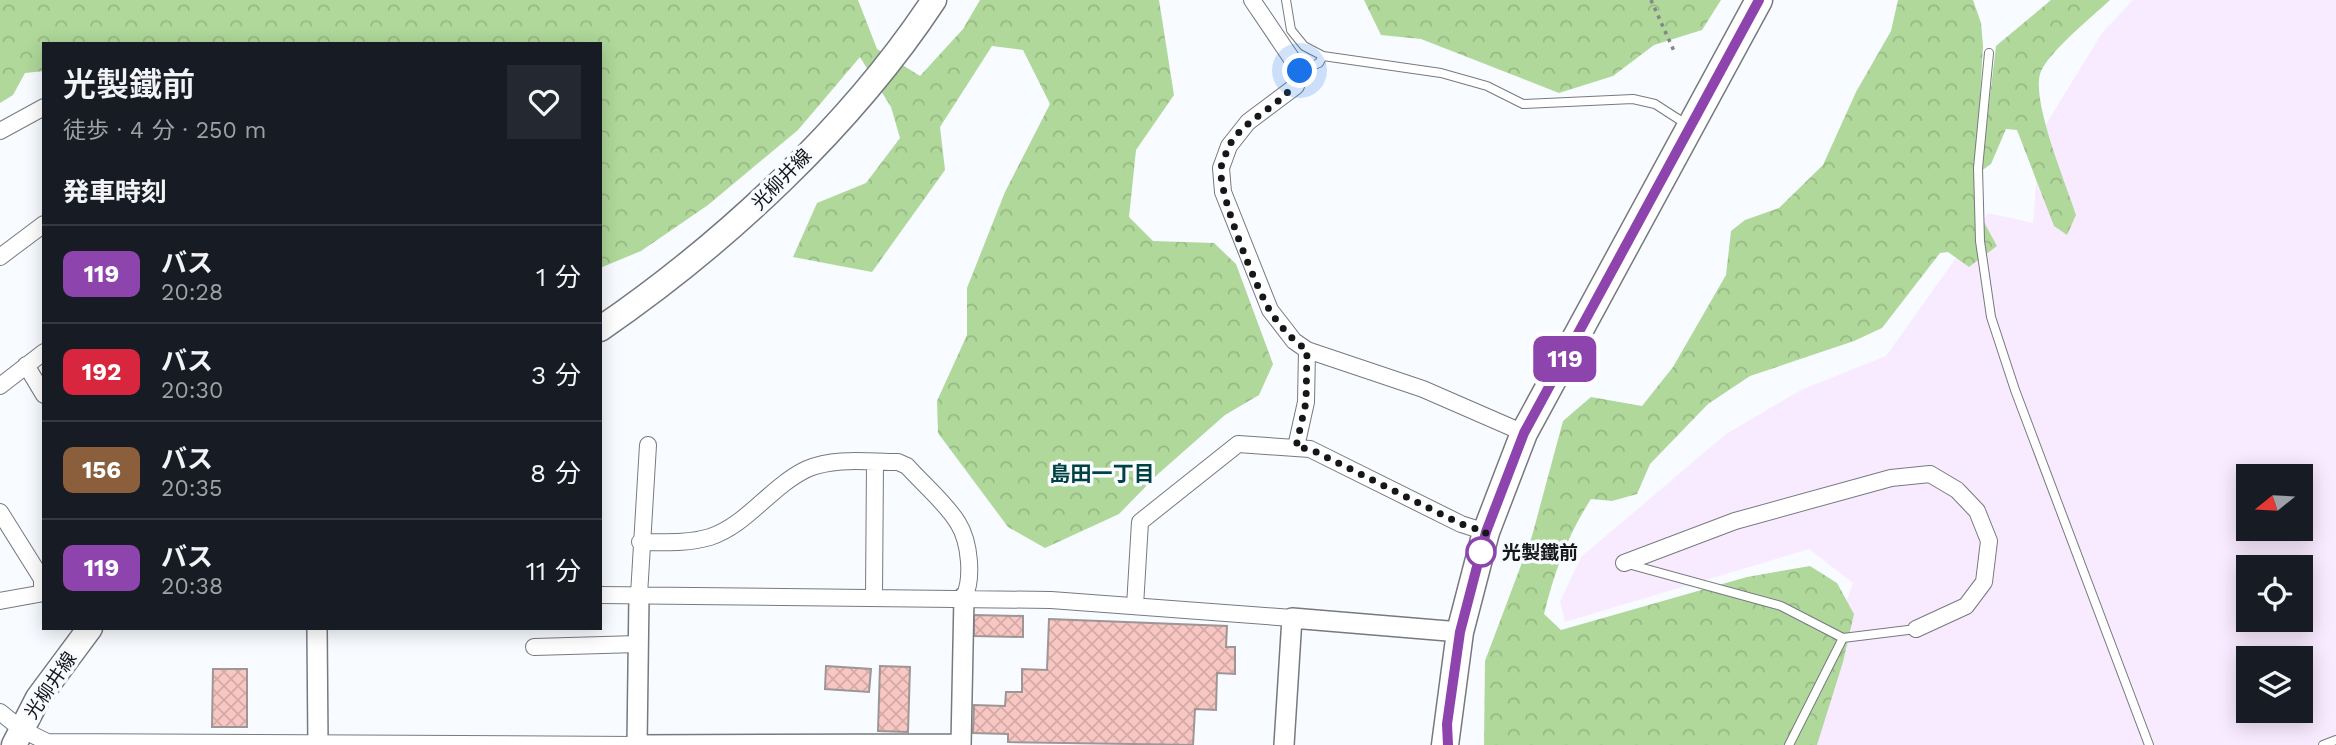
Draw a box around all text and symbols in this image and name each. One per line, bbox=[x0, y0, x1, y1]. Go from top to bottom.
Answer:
your location bbox=[1282, 53, 1317, 88]
text: 光製鐵前 bbox=[63, 65, 195, 104]
button: heart bbox=[507, 65, 581, 139]
text: 徒歩 · 4 分 · 250 m bbox=[63, 117, 267, 144]
street label: 光柳井線 bbox=[747, 144, 816, 215]
text: 発車時刻 bbox=[63, 177, 167, 207]
text: バス bbox=[161, 248, 213, 278]
text: 119 bbox=[84, 260, 119, 288]
text: 1 分 bbox=[536, 262, 581, 292]
text: 20:28 bbox=[161, 279, 223, 306]
line badge: 119 bbox=[1525, 336, 1605, 382]
text: 119 bbox=[1547, 345, 1583, 373]
text: バス bbox=[161, 346, 213, 376]
text: 192 bbox=[82, 358, 121, 386]
text: 3 分 bbox=[531, 360, 581, 390]
text: 20:30 bbox=[161, 377, 223, 404]
text: バス bbox=[161, 444, 213, 474]
text: 156 bbox=[82, 456, 121, 484]
text: 8 分 bbox=[530, 458, 581, 488]
district label: 島田一丁目 bbox=[1050, 461, 1155, 486]
north arrow bbox=[2236, 464, 2314, 541]
map controls bbox=[2236, 464, 2313, 723]
text: 20:35 bbox=[161, 475, 222, 502]
marker: 光製鐵前 bbox=[1466, 537, 1496, 567]
place label: 光製鐵前 bbox=[1502, 541, 1578, 564]
text: バス bbox=[161, 542, 213, 572]
text: 119 bbox=[84, 554, 119, 582]
button: locate bbox=[2236, 555, 2313, 632]
text: 11 分 bbox=[526, 556, 581, 586]
text: 20:38 bbox=[161, 573, 223, 600]
button: layers bbox=[2236, 646, 2313, 723]
street label: 光柳井線 bbox=[20, 647, 81, 723]

